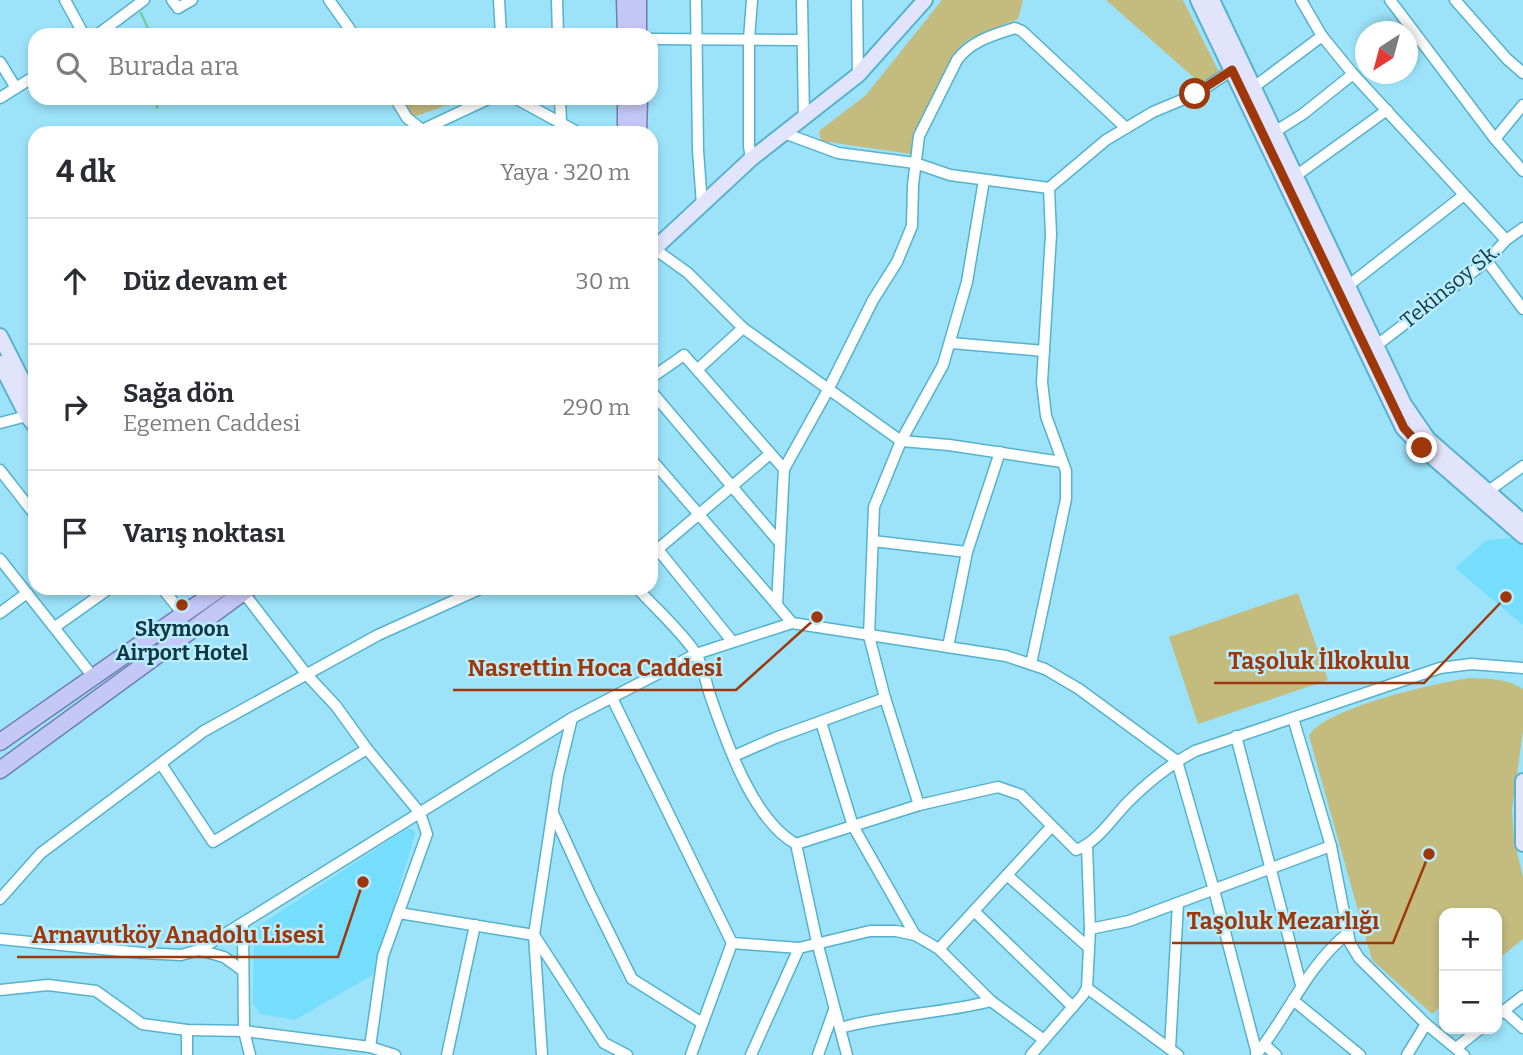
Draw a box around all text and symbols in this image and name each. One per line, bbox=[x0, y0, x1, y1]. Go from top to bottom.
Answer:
north arrow bbox=[1355, 21, 1418, 84]
search box bbox=[28, 28, 658, 105]
icon: search bbox=[52, 48, 90, 86]
text: Burada ara bbox=[108, 51, 239, 82]
route start bbox=[1179, 78, 1210, 109]
text: 4 dk bbox=[56, 154, 116, 190]
text: Yaya · 320 m bbox=[500, 158, 630, 186]
street label: Tekinsoy Sk. bbox=[1395, 238, 1505, 334]
icon: ahead bbox=[56, 262, 94, 300]
text: Düz devam et bbox=[123, 266, 287, 297]
text: 30 m bbox=[576, 267, 630, 295]
text: Sağa dön bbox=[123, 378, 234, 409]
icon: right bbox=[56, 388, 94, 426]
text: 290 m bbox=[563, 393, 630, 421]
text: Egemen Caddesi bbox=[123, 409, 300, 437]
route end bbox=[1406, 432, 1437, 463]
icon: arrive bbox=[56, 514, 94, 552]
text: Varış noktası bbox=[123, 518, 285, 549]
marker: Skymoon Airport Hotel bbox=[174, 597, 190, 613]
place label: Skymoon Airport Hotel bbox=[116, 616, 249, 666]
callout: Taşoluk İlkokulu bbox=[1214, 639, 1424, 683]
callout: Nasrettin Hoca Caddesi bbox=[453, 646, 736, 690]
text: Taşoluk İlkokulu bbox=[1228, 647, 1410, 675]
text: Nasrettin Hoca Caddesi bbox=[468, 654, 722, 682]
callout: Taşoluk Mezarlığı bbox=[1172, 899, 1393, 943]
text: Taşoluk Mezarlığı bbox=[1187, 907, 1379, 935]
map controls bbox=[1439, 908, 1502, 1034]
button: + bbox=[1439, 908, 1502, 971]
callout: Arnavutköy Anadolu Lisesi bbox=[17, 913, 338, 957]
text: Arnavutköy Anadolu Lisesi bbox=[32, 921, 324, 949]
button: − bbox=[1439, 971, 1502, 1034]

